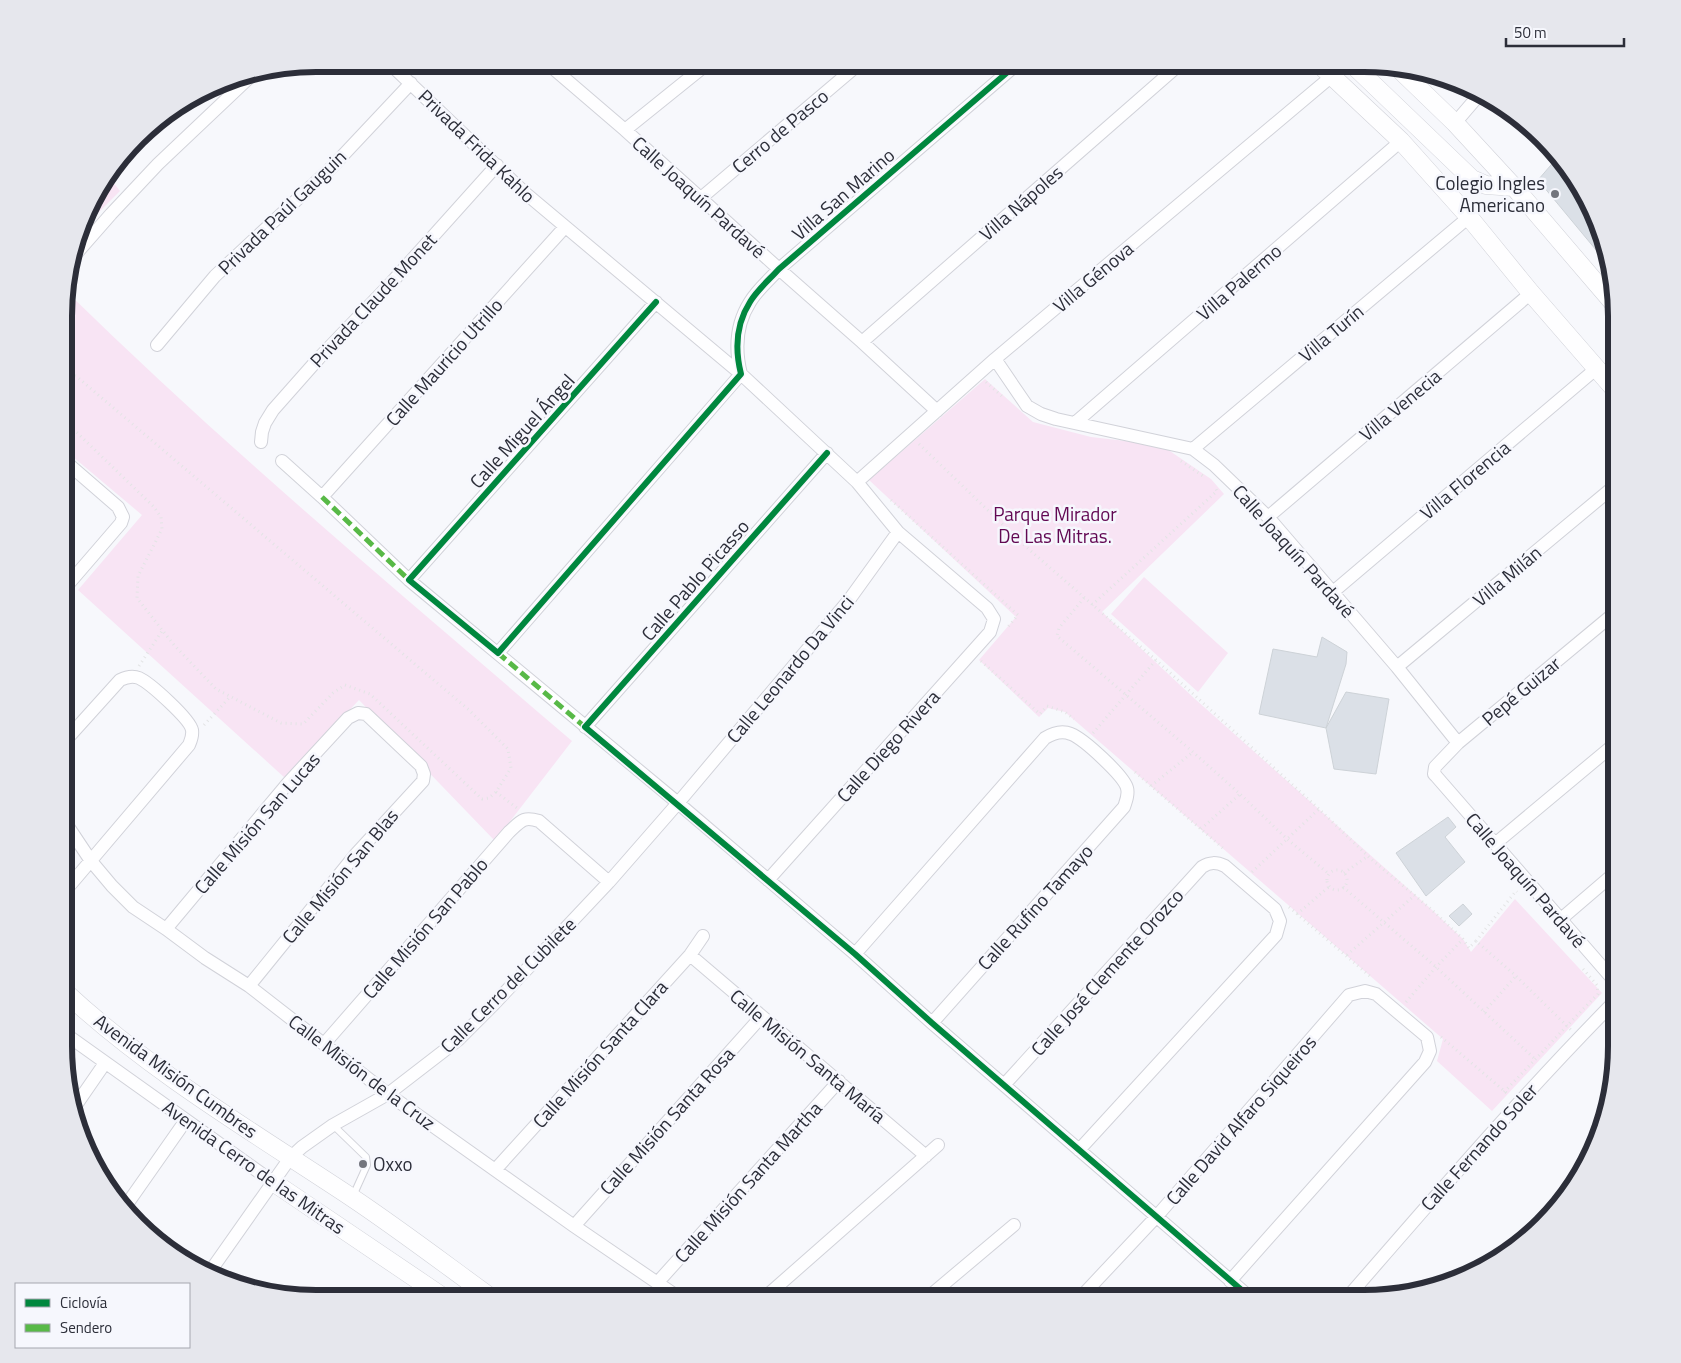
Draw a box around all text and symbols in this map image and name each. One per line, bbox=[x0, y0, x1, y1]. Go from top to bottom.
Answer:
scale bar bbox=[1506, 15, 1624, 47]
text: 50 m bbox=[1514, 21, 1547, 44]
street label: Cerro de Pasco bbox=[725, 81, 834, 180]
street label: Privada Frida Kahlo bbox=[412, 82, 543, 209]
street label: Calle Joaquín Pardavé bbox=[626, 129, 773, 265]
street label: Villa San Marino bbox=[785, 141, 901, 247]
street label: Privada Paúl Gauguin bbox=[211, 142, 353, 281]
street label: Villa Nápoles bbox=[972, 158, 1069, 247]
place label: Colegio Ingles Americano bbox=[1435, 168, 1545, 219]
marker: Colegio Ingles Americano bbox=[1549, 188, 1561, 200]
street label: Privada Claude Monet bbox=[302, 226, 443, 373]
street label: Villa Génova bbox=[1046, 234, 1140, 319]
street label: Villa Palermo bbox=[1190, 236, 1288, 327]
street label: Calle Mauricio Utrillo bbox=[378, 291, 509, 432]
street label: Villa Turín bbox=[1292, 297, 1370, 368]
street label: Villa Venecia bbox=[1352, 361, 1447, 448]
street label: Calle Miguel Ángel bbox=[462, 367, 581, 495]
street label: Villa Florencia bbox=[1413, 433, 1517, 526]
street label: Calle Joaquín Pardavé bbox=[1226, 477, 1362, 624]
park label: Parque Mirador De Las Mitras. bbox=[993, 499, 1117, 550]
street label: Calle Pablo Picasso bbox=[634, 513, 756, 647]
street label: Villa Milán bbox=[1466, 538, 1547, 613]
street label: Calle Leonardo Da Vinci bbox=[719, 588, 860, 749]
street label: Pepé Guizar bbox=[1475, 649, 1567, 732]
street label: Calle Diego Rivera bbox=[829, 683, 947, 808]
street label: Calle Misión San Lucas bbox=[187, 745, 327, 900]
street label: Calle Misión San Blas bbox=[274, 802, 405, 950]
street label: Calle Joaquín Pardavé bbox=[1459, 806, 1593, 954]
street label: Calle Rufino Tamayo bbox=[970, 837, 1099, 976]
street label: Calle Misión San Pablo bbox=[355, 851, 494, 1005]
street label: Calle José Clemente Orozco bbox=[1023, 882, 1190, 1062]
street label: Calle Cerro del Cubilete bbox=[433, 910, 582, 1059]
street label: Calle Misión Santa Clara bbox=[525, 973, 674, 1134]
street label: Calle Misión Santa María bbox=[724, 982, 893, 1130]
street label: Avenida Misión Cumbres bbox=[88, 1006, 264, 1145]
street label: Calle Misión de la Cruz bbox=[283, 1007, 442, 1137]
street label: Calle David Alfaro Siqueiros bbox=[1158, 1028, 1323, 1211]
street label: Calle Misión Santa Rosa bbox=[592, 1040, 741, 1201]
street label: Calle Fernando Soler bbox=[1413, 1076, 1544, 1217]
street label: Avenida Cerro de las Mitras bbox=[157, 1092, 352, 1241]
street label: Calle Misión Santa Martha bbox=[667, 1094, 829, 1269]
place label: Oxxo bbox=[373, 1149, 413, 1178]
marker: Oxxo bbox=[357, 1158, 369, 1170]
legend bbox=[15, 1283, 190, 1348]
text: Ciclovía bbox=[60, 1291, 108, 1314]
text: Sendero bbox=[60, 1316, 112, 1339]

